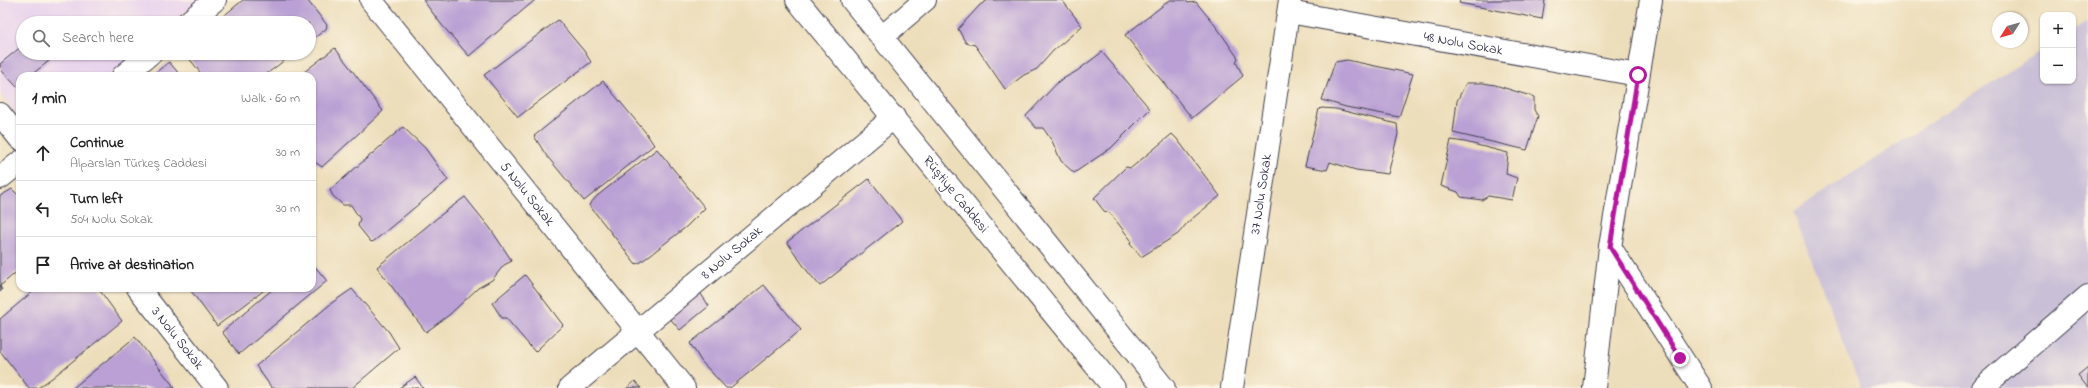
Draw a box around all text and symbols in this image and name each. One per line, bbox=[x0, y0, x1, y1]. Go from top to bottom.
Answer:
north arrow bbox=[1992, 12, 2028, 48]
map controls bbox=[2040, 12, 2076, 84]
button: + bbox=[2040, 12, 2076, 48]
search box bbox=[16, 16, 316, 60]
street label: 48 Nolu Sokak bbox=[1422, 26, 1505, 61]
icon: search bbox=[30, 27, 52, 49]
text: Search here bbox=[62, 27, 134, 49]
button: − bbox=[2040, 48, 2076, 84]
route start bbox=[1629, 66, 1647, 84]
text: 1 min bbox=[32, 86, 66, 111]
text: Walk · 60 m bbox=[241, 89, 300, 108]
text: Continue bbox=[70, 132, 124, 154]
icon: ahead bbox=[32, 142, 54, 164]
text: 30 m bbox=[276, 143, 300, 162]
street label: Rüştiye Caddesi bbox=[918, 151, 994, 238]
street label: 37 Nolu Sokak bbox=[1245, 152, 1277, 236]
text: Alparslan Türkeş Caddesi bbox=[70, 154, 207, 173]
street label: 5 Nolu Sokak bbox=[495, 157, 560, 231]
text: Turn left bbox=[70, 188, 123, 210]
icon: left bbox=[32, 198, 54, 220]
text: 30 m bbox=[276, 199, 300, 218]
text: 504 Nolu Sokak bbox=[70, 210, 153, 229]
street label: 8 Nolu Sokak bbox=[696, 220, 768, 285]
icon: arrive bbox=[32, 254, 54, 276]
text: Arrive at destination bbox=[70, 254, 194, 276]
street label: 3 Nolu Sokak bbox=[146, 302, 210, 375]
route end bbox=[1671, 349, 1689, 367]

